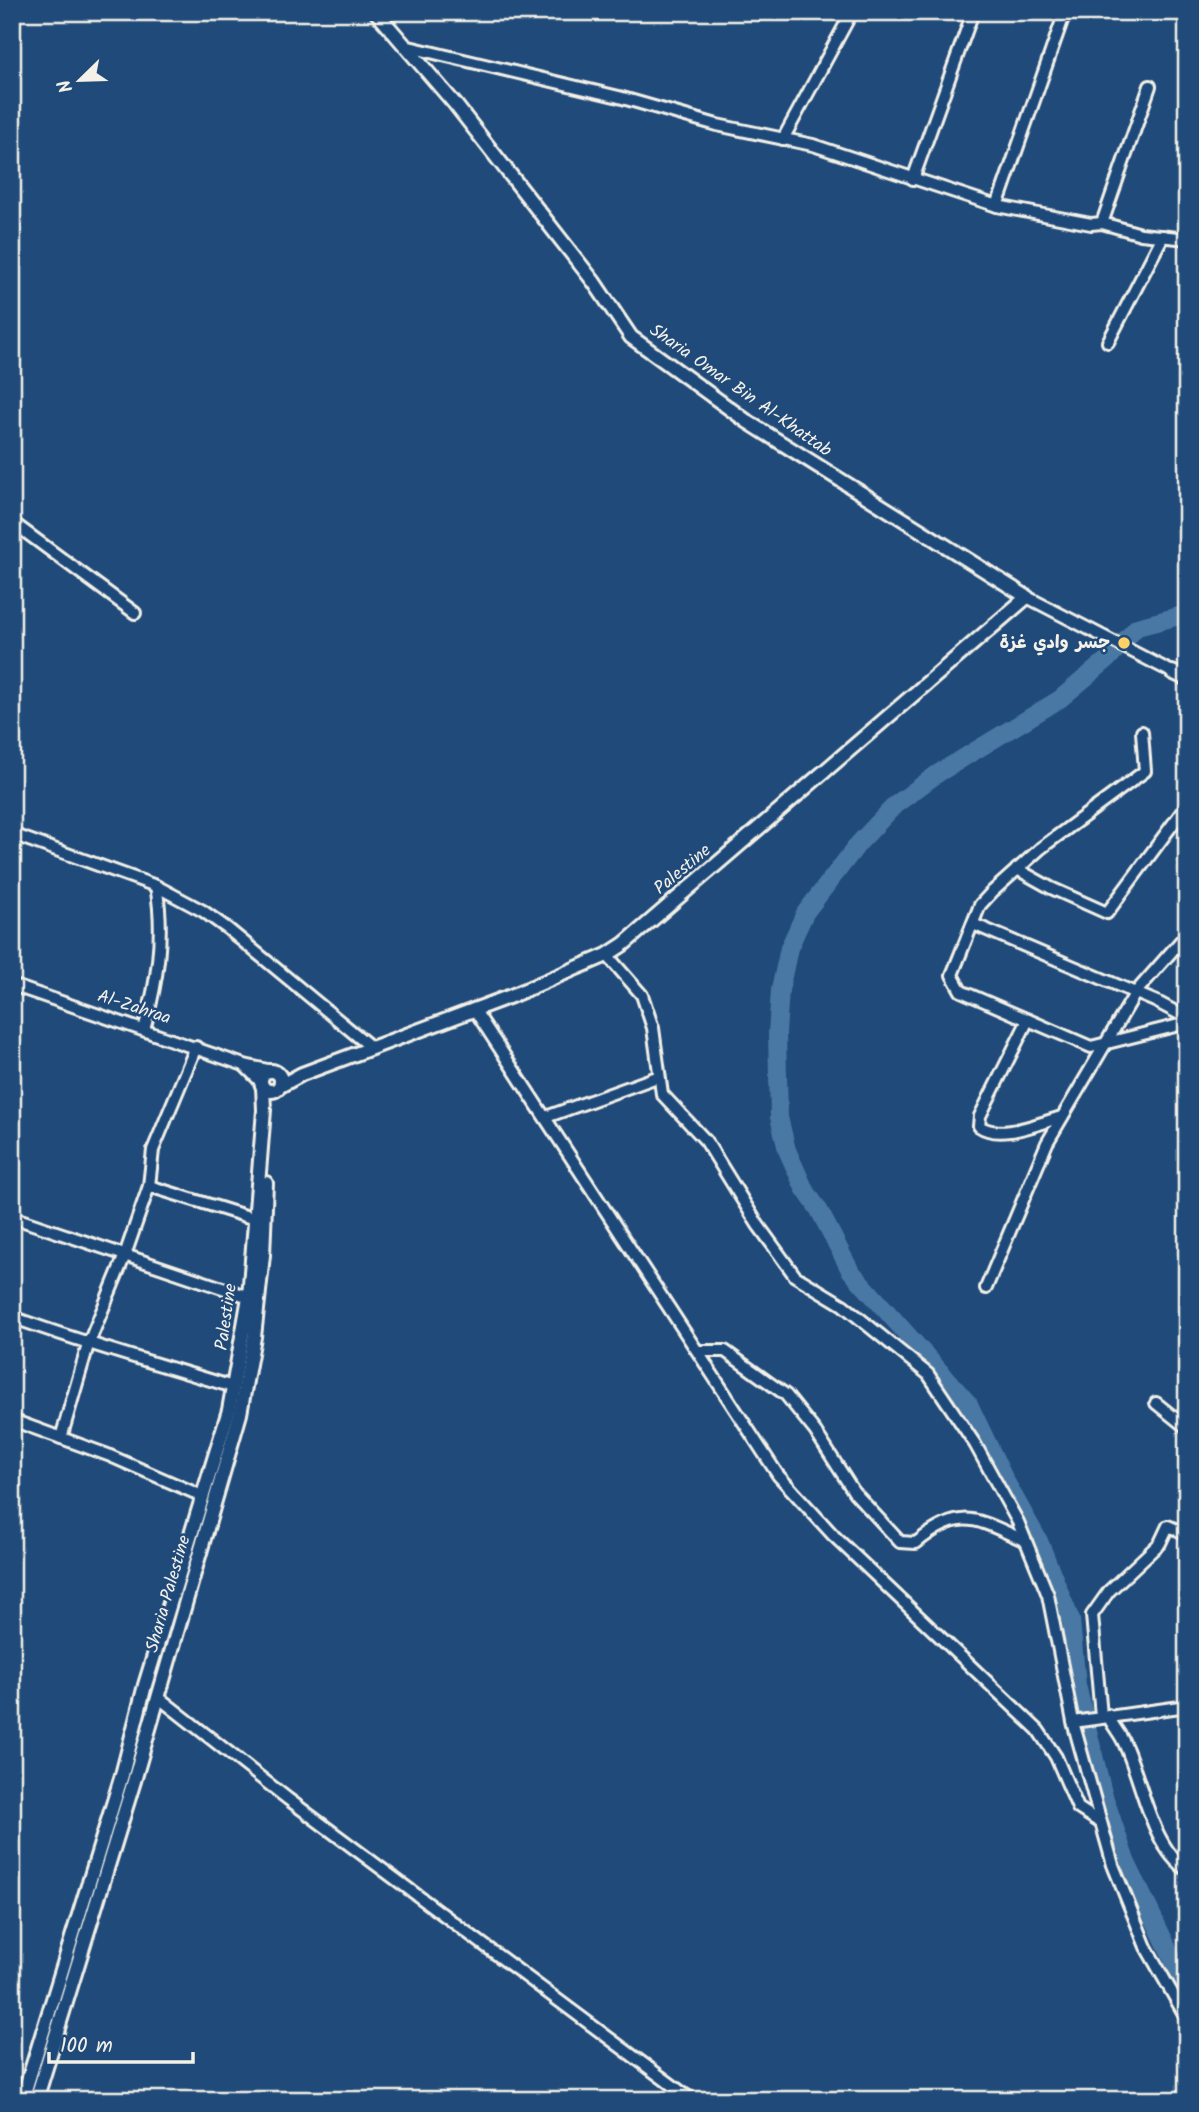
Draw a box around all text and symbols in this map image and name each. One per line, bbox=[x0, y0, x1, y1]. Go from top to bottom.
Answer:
north arrow bbox=[46, 46, 116, 116]
text: N bbox=[50, 74, 82, 97]
street label: Sharia Omar Bin Al-Khattab bbox=[643, 317, 838, 465]
place label: جسر وادي غزة bbox=[999, 629, 1110, 658]
marker: جسر وادي غزة bbox=[1116, 635, 1132, 651]
street label: Palestine bbox=[648, 837, 718, 903]
street label: Al-Zahraa bbox=[94, 983, 174, 1033]
street label: Palestine bbox=[208, 1282, 246, 1352]
street label: Sharia Palestine bbox=[138, 1532, 200, 1656]
scale bar bbox=[49, 2021, 192, 2065]
text: 100 m bbox=[60, 2030, 113, 2063]

